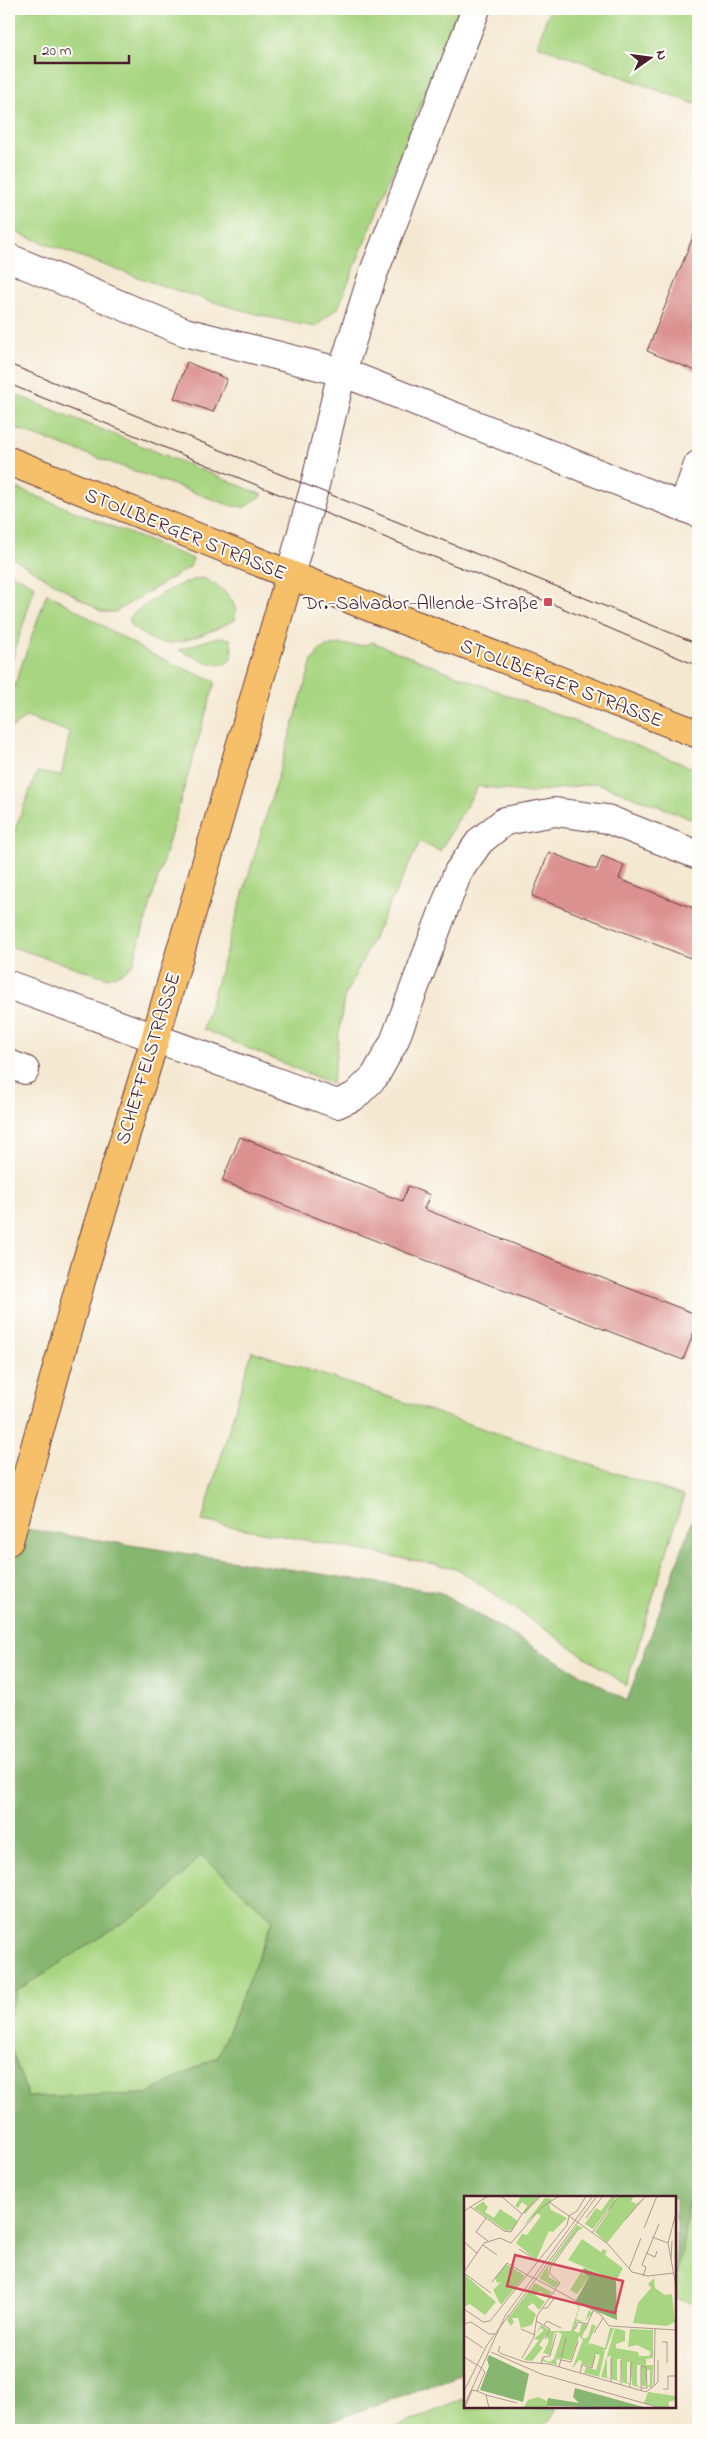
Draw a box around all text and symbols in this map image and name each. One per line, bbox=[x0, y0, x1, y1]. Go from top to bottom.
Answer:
scale bar bbox=[35, 32, 129, 64]
north arrow bbox=[624, 32, 674, 82]
text: 20 m bbox=[42, 40, 72, 62]
text: N bbox=[650, 48, 672, 62]
street label: STOLLBERGER STRASSE bbox=[80, 482, 290, 589]
place label: Dr.-Salvador-Allende-Straße bbox=[302, 590, 538, 619]
marker: Dr.-Salvador-Allende-Straße bbox=[542, 596, 554, 608]
street label: STOLLBERGER STRASSE bbox=[455, 632, 667, 736]
street label: SCHEFFELSTRASSE bbox=[109, 969, 189, 1148]
inset map bbox=[464, 2196, 677, 2409]

